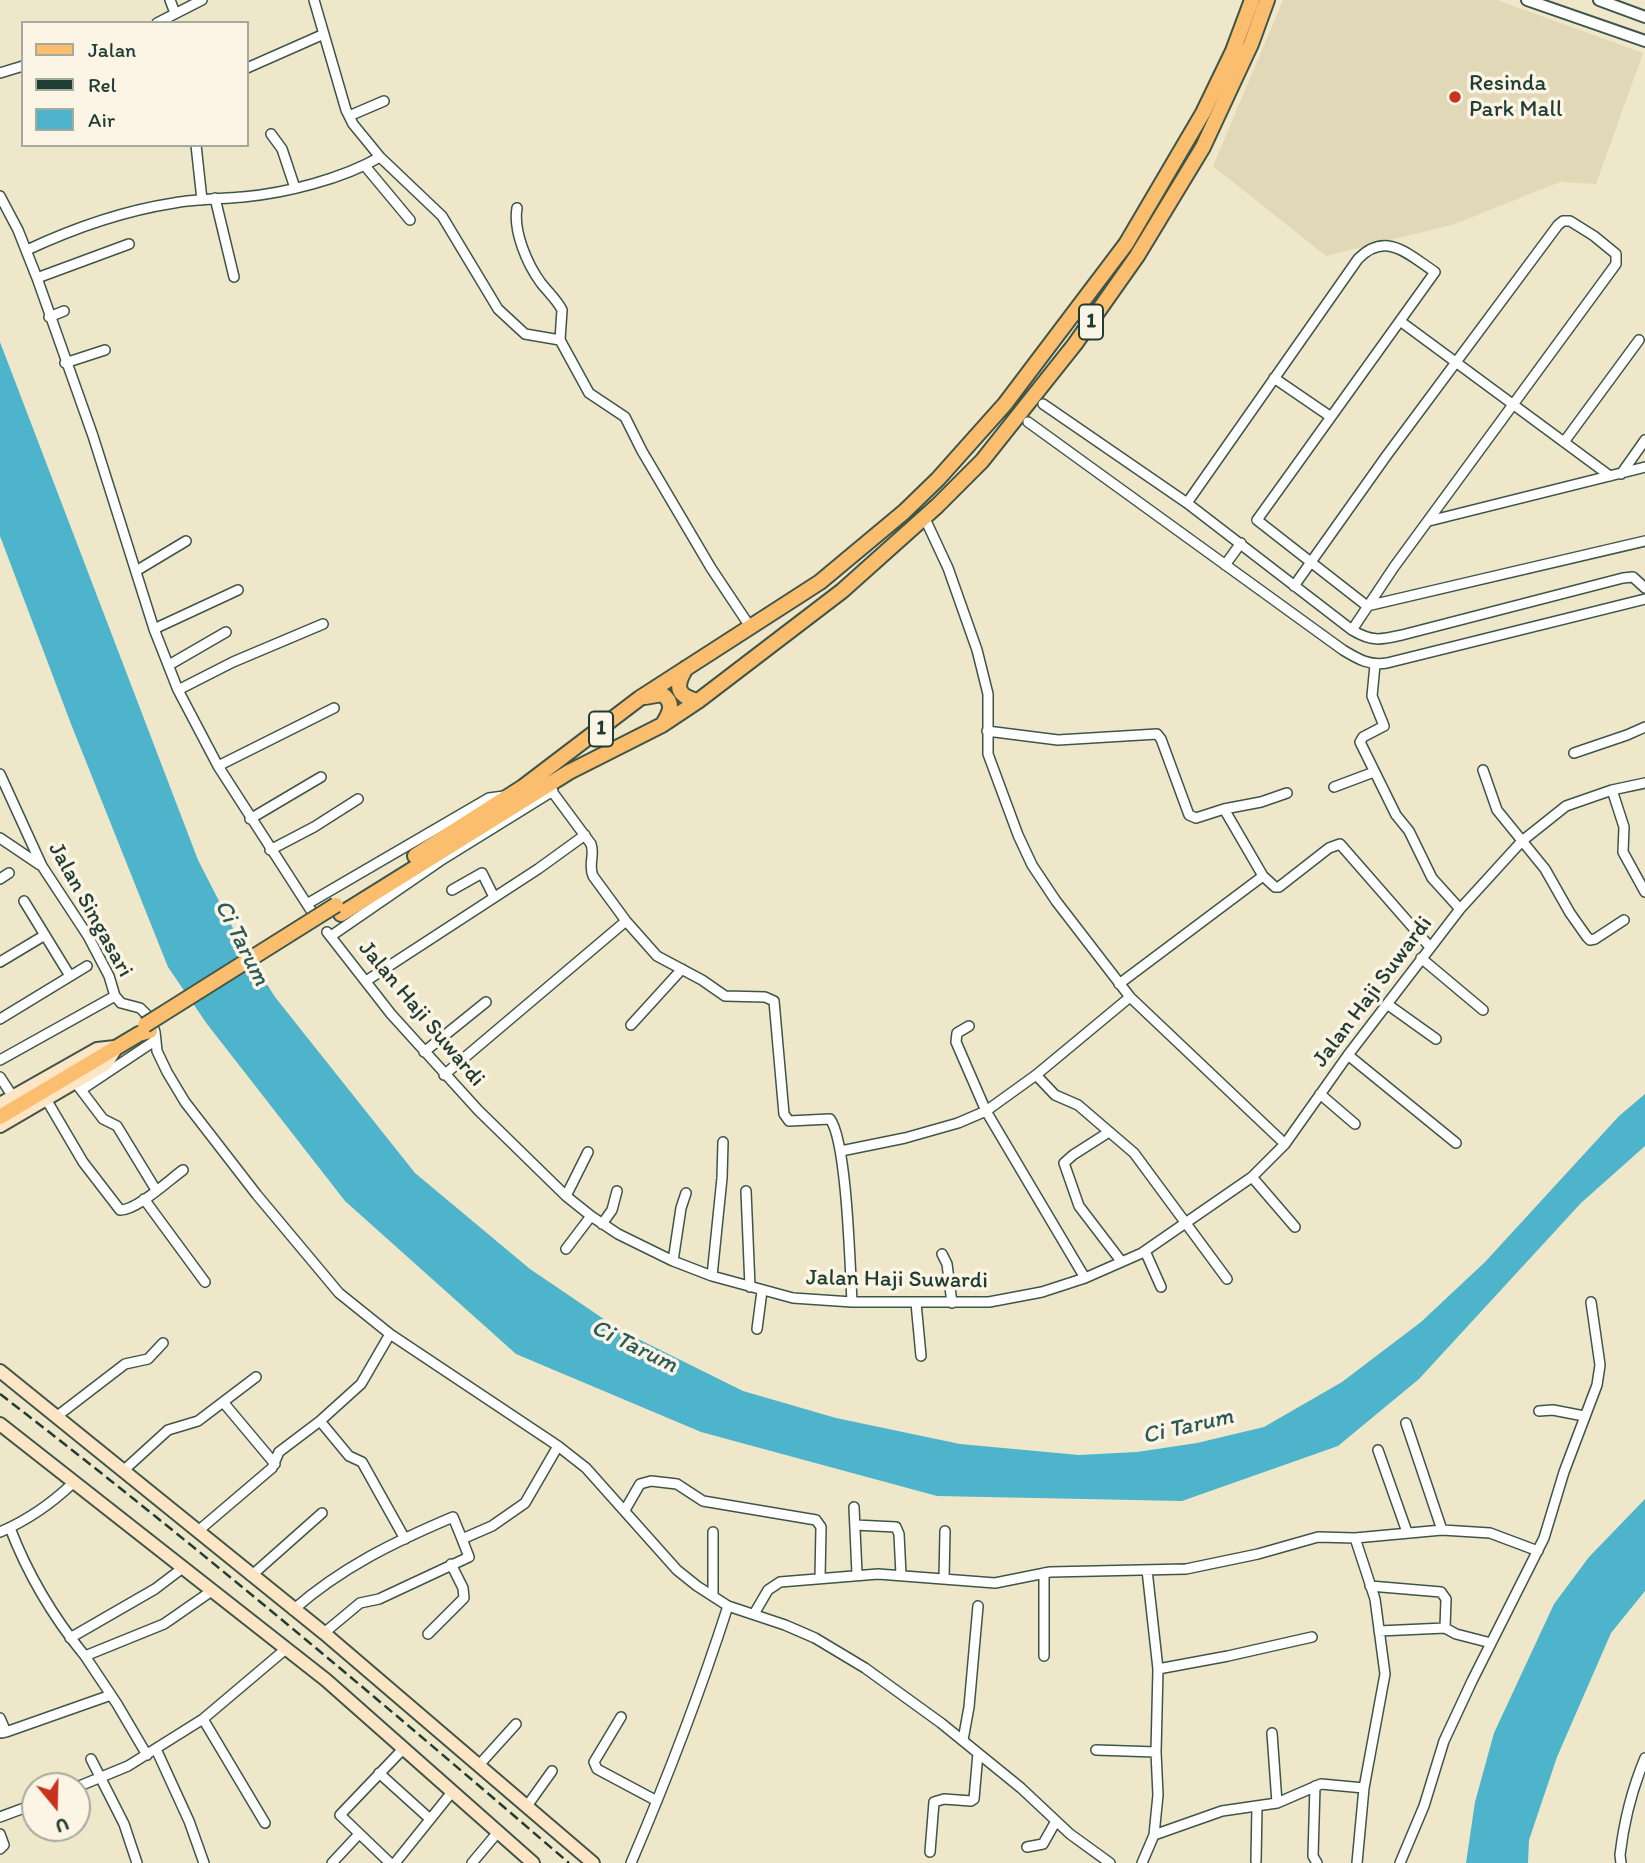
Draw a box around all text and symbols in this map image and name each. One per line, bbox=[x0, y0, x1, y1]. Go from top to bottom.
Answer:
legend bbox=[21, 21, 248, 147]
text: Jalan bbox=[88, 37, 136, 62]
place label: Resinda Park Mall bbox=[1469, 70, 1562, 124]
text: Rel bbox=[88, 72, 117, 97]
marker: Resinda Park Mall bbox=[1447, 89, 1463, 105]
text: Air bbox=[88, 107, 115, 132]
road number: 1 bbox=[1079, 304, 1103, 340]
road number: 1 bbox=[589, 712, 613, 746]
street label: Jalan Singasari bbox=[42, 838, 138, 982]
water label: Ci Tarum bbox=[207, 895, 275, 991]
street label: Jalan Haji Suwardi bbox=[1307, 911, 1439, 1073]
street label: Jalan Haji Suwardi bbox=[352, 935, 490, 1093]
street label: Jalan Haji Suwardi bbox=[806, 1265, 988, 1295]
water label: Ci Tarum bbox=[586, 1314, 682, 1380]
water label: Ci Tarum bbox=[1140, 1403, 1236, 1451]
north arrow bbox=[21, 1772, 91, 1842]
text: U bbox=[53, 1813, 72, 1838]

